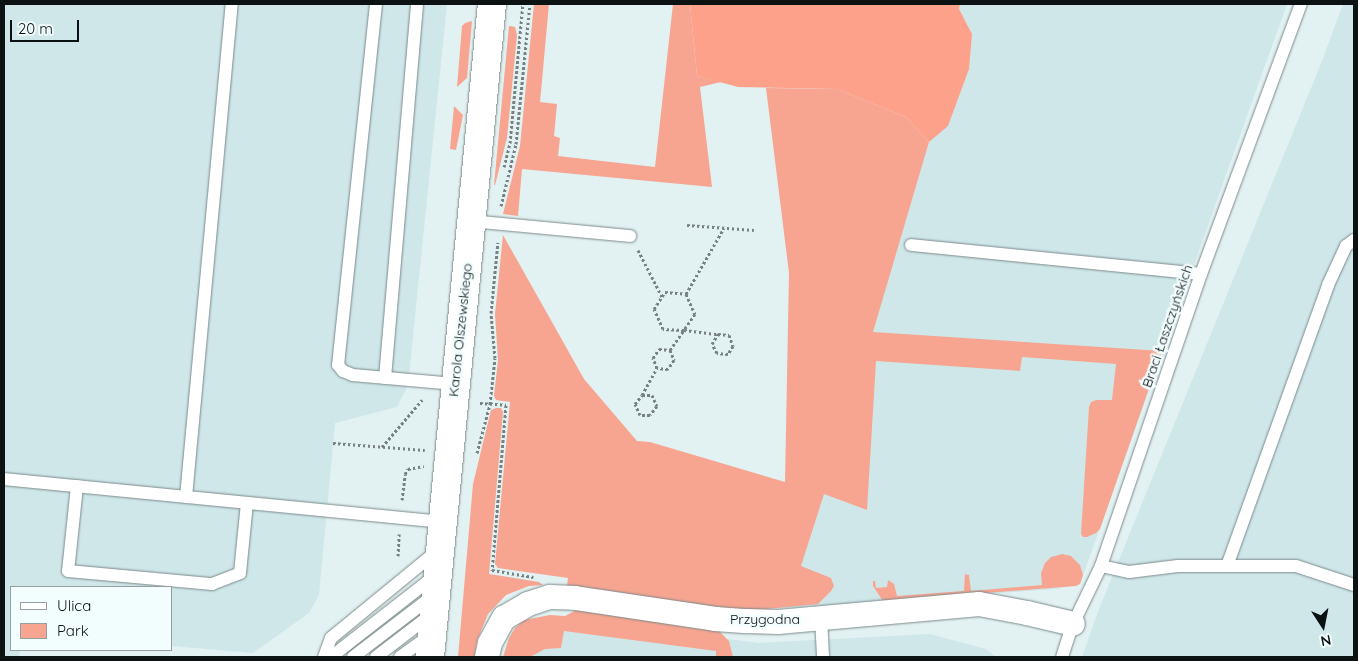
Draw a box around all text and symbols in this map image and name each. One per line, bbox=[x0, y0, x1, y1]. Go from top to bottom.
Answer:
scale bar bbox=[12, 10, 81, 42]
text: 20 m bbox=[18, 19, 53, 38]
street label: Karola Olszewskiego bbox=[445, 262, 475, 398]
street label: Braci Łaszczyńskich bbox=[1138, 262, 1196, 390]
legend bbox=[10, 586, 172, 651]
text: Ulica bbox=[57, 596, 91, 615]
north arrow bbox=[1298, 601, 1348, 651]
street label: Przygodna bbox=[730, 611, 800, 627]
text: Park bbox=[57, 621, 89, 640]
text: N bbox=[1319, 631, 1333, 651]

